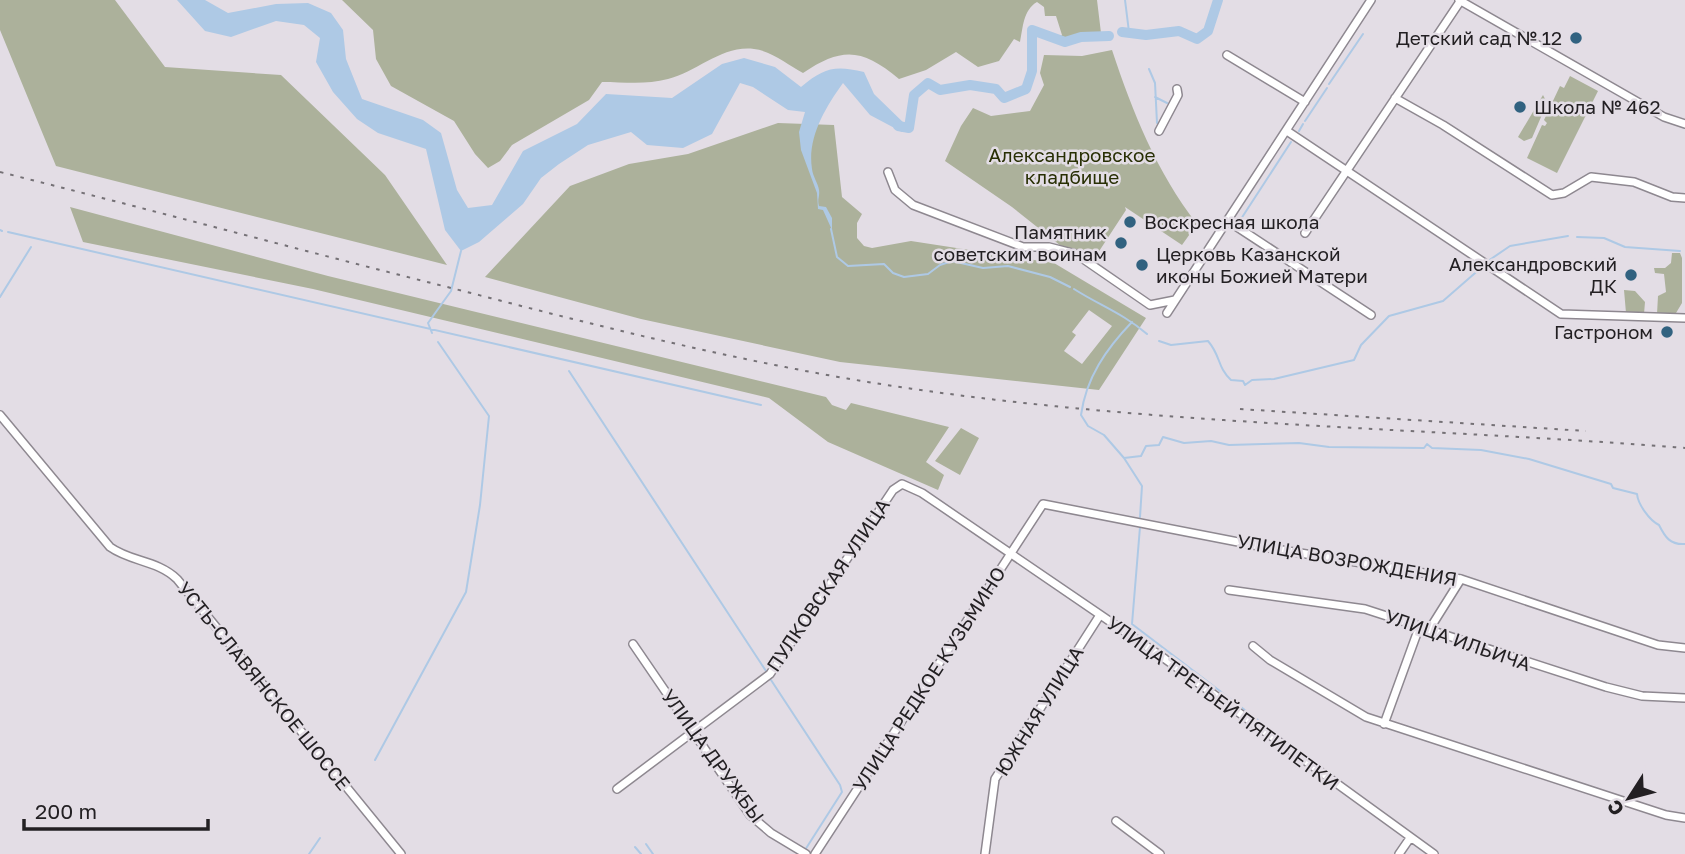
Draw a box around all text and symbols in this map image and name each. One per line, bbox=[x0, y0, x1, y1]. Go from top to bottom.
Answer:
place label: Детский сад № 12 bbox=[1396, 26, 1562, 49]
marker: Детский сад № 12 bbox=[1568, 30, 1584, 46]
place label: Школа № 462 bbox=[1534, 95, 1660, 118]
marker: Школа № 462 bbox=[1512, 99, 1528, 115]
park label: Александровское кладбище bbox=[988, 143, 1156, 188]
place label: Воскресная школа bbox=[1144, 210, 1319, 233]
marker: Воскресная школа bbox=[1122, 214, 1138, 230]
place label: Памятник советским воинам bbox=[934, 220, 1107, 265]
marker: Памятник советским воинам bbox=[1113, 235, 1129, 251]
place label: Церковь Казанской иконы Божией Матери bbox=[1156, 242, 1368, 287]
place label: Александровский ДК bbox=[1449, 252, 1617, 297]
marker: Церковь Казанской иконы Божией Матери bbox=[1134, 257, 1150, 273]
marker: Александровский ДК bbox=[1623, 267, 1639, 283]
place label: Гастроном bbox=[1554, 320, 1653, 343]
marker: Гастроном bbox=[1659, 324, 1675, 340]
street label: ПУЛКОВСКАЯ УЛИЦА bbox=[761, 494, 894, 676]
street label: УЛИЦА ВОЗРОЖДЕНИЯ bbox=[1235, 529, 1459, 590]
street label: УЛИЦА РЕДКОЕ КУЗЬМИНО bbox=[847, 562, 1010, 795]
street label: УСТЬ-СЛАВЯНСКОЕ ШОССЕ bbox=[173, 577, 356, 795]
street label: УЛИЦА ИЛЬИЧА bbox=[1382, 604, 1534, 675]
street label: УЛИЦА ТРЕТЬЕЙ ПЯТИЛЕТКИ bbox=[1103, 611, 1344, 795]
street label: ЮЖНАЯ УЛИЦА bbox=[990, 642, 1088, 780]
street label: УЛИЦА ДРУЖБЫ bbox=[657, 685, 769, 827]
north arrow bbox=[1594, 763, 1664, 833]
scale bar bbox=[24, 788, 208, 832]
text: С bbox=[1602, 796, 1628, 821]
text: 200 m bbox=[35, 798, 97, 824]

